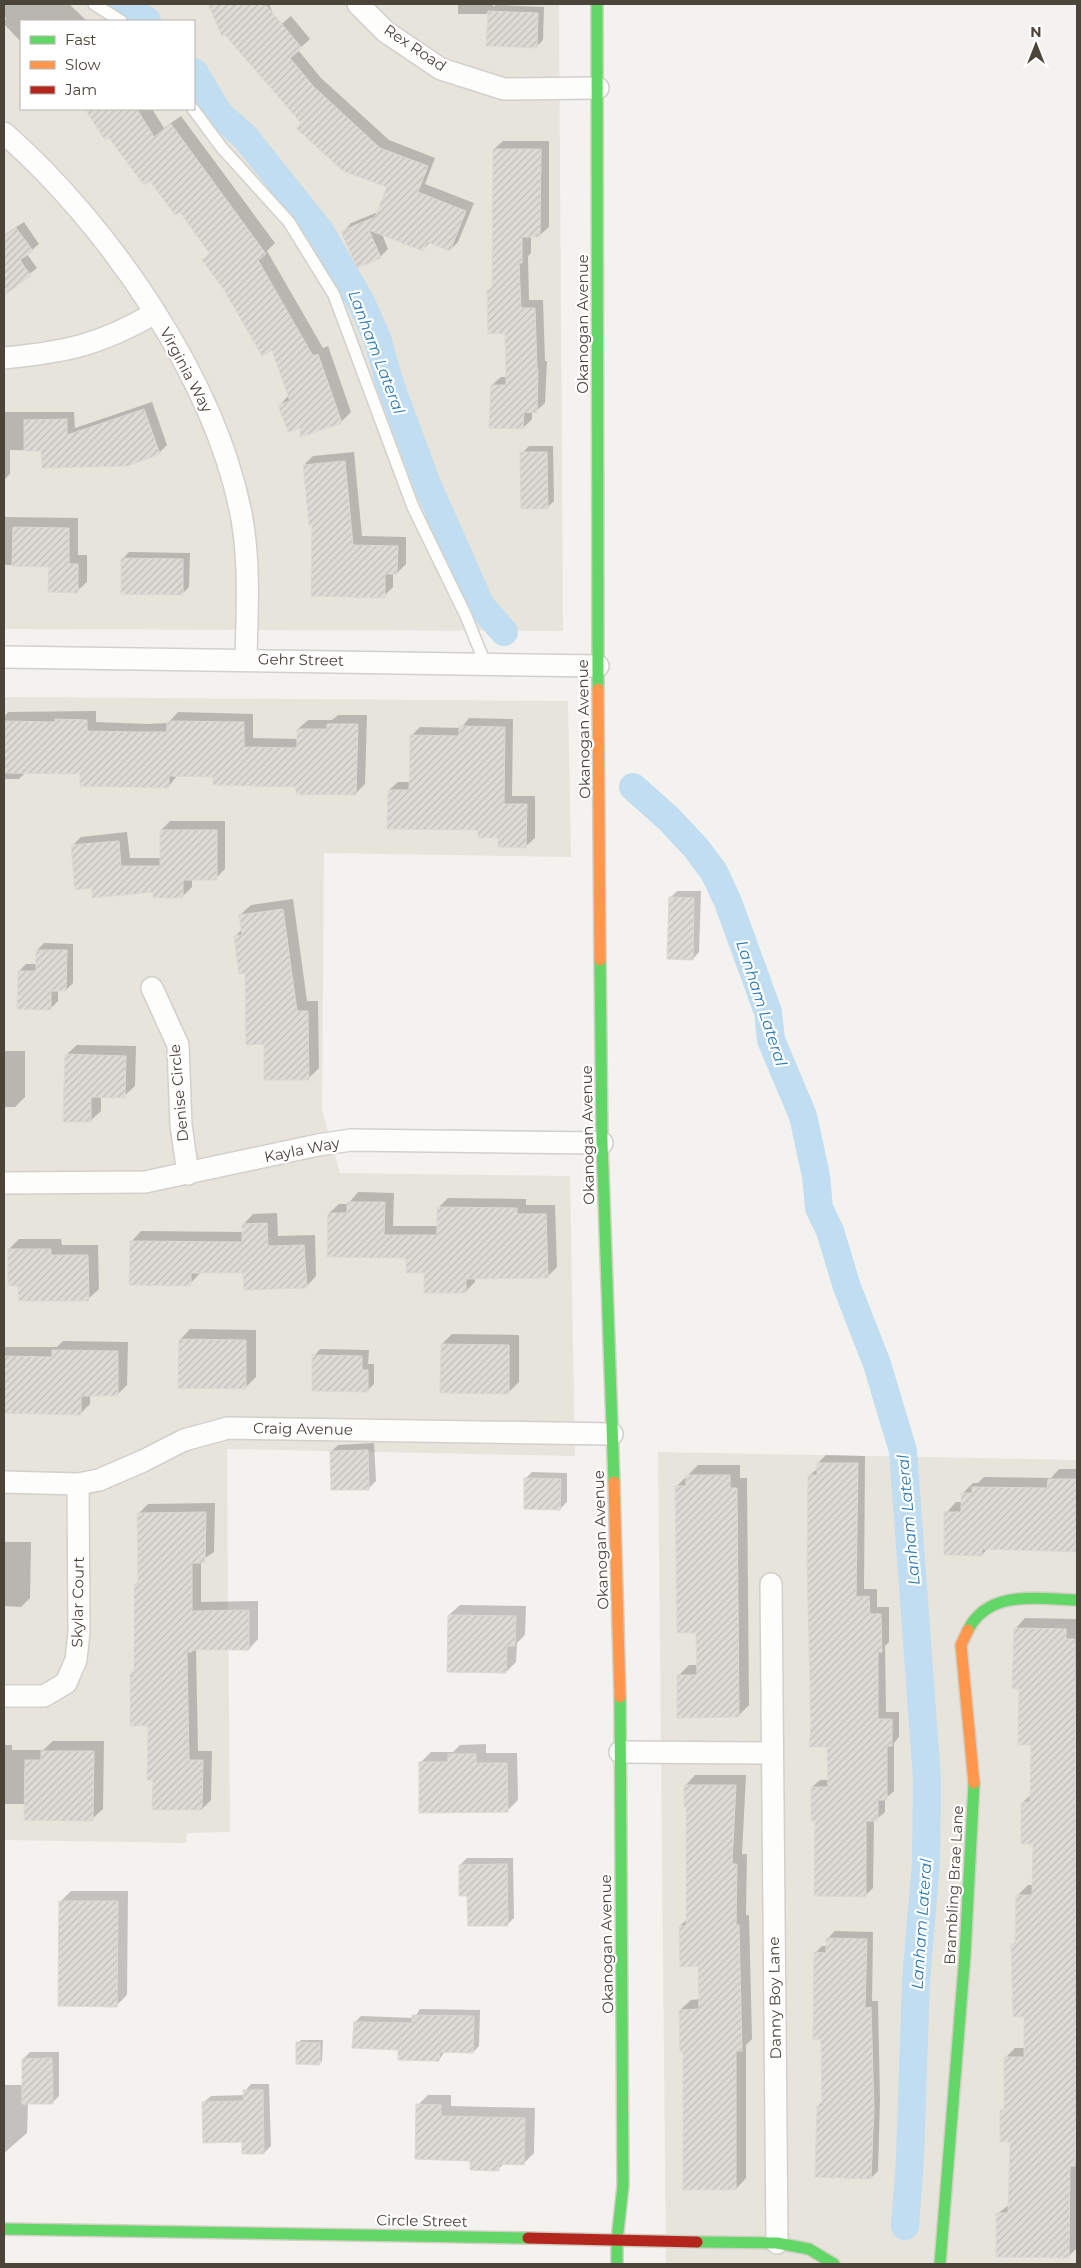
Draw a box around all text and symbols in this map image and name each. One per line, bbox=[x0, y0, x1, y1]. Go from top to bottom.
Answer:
legend bbox=[20, 20, 195, 110]
street label: Rex Road bbox=[381, 20, 450, 75]
north arrow bbox=[1011, 20, 1061, 70]
text: N bbox=[1030, 23, 1042, 41]
text: Fast bbox=[65, 30, 96, 49]
text: Slow bbox=[65, 55, 101, 74]
text: Jam bbox=[64, 80, 97, 99]
street label: Okanogan Avenue bbox=[573, 254, 592, 394]
water label: Lanham Lateral bbox=[344, 288, 409, 417]
street label: Virginia Way bbox=[156, 324, 217, 416]
street label: Gehr Street bbox=[258, 649, 344, 670]
street label: Okanogan Avenue bbox=[573, 659, 594, 799]
water label: Lanham Lateral bbox=[732, 938, 791, 1069]
street label: Denise Circle bbox=[165, 1043, 192, 1143]
street label: Okanogan Avenue bbox=[577, 1065, 598, 1205]
street label: Kayla Way bbox=[263, 1133, 342, 1166]
street label: Craig Avenue bbox=[253, 1418, 353, 1439]
water label: Lanham Lateral bbox=[893, 1453, 924, 1586]
street label: Okanogan Avenue bbox=[589, 1470, 612, 1610]
street label: Skylar Court bbox=[67, 1556, 88, 1648]
street label: Brambling Brae Lane bbox=[940, 1805, 967, 1965]
water label: Lanham Lateral bbox=[907, 1857, 936, 1990]
street label: Okanogan Avenue bbox=[596, 1874, 617, 2014]
street label: Danny Boy Lane bbox=[764, 1936, 785, 2060]
street label: Circle Street bbox=[376, 2210, 468, 2231]

